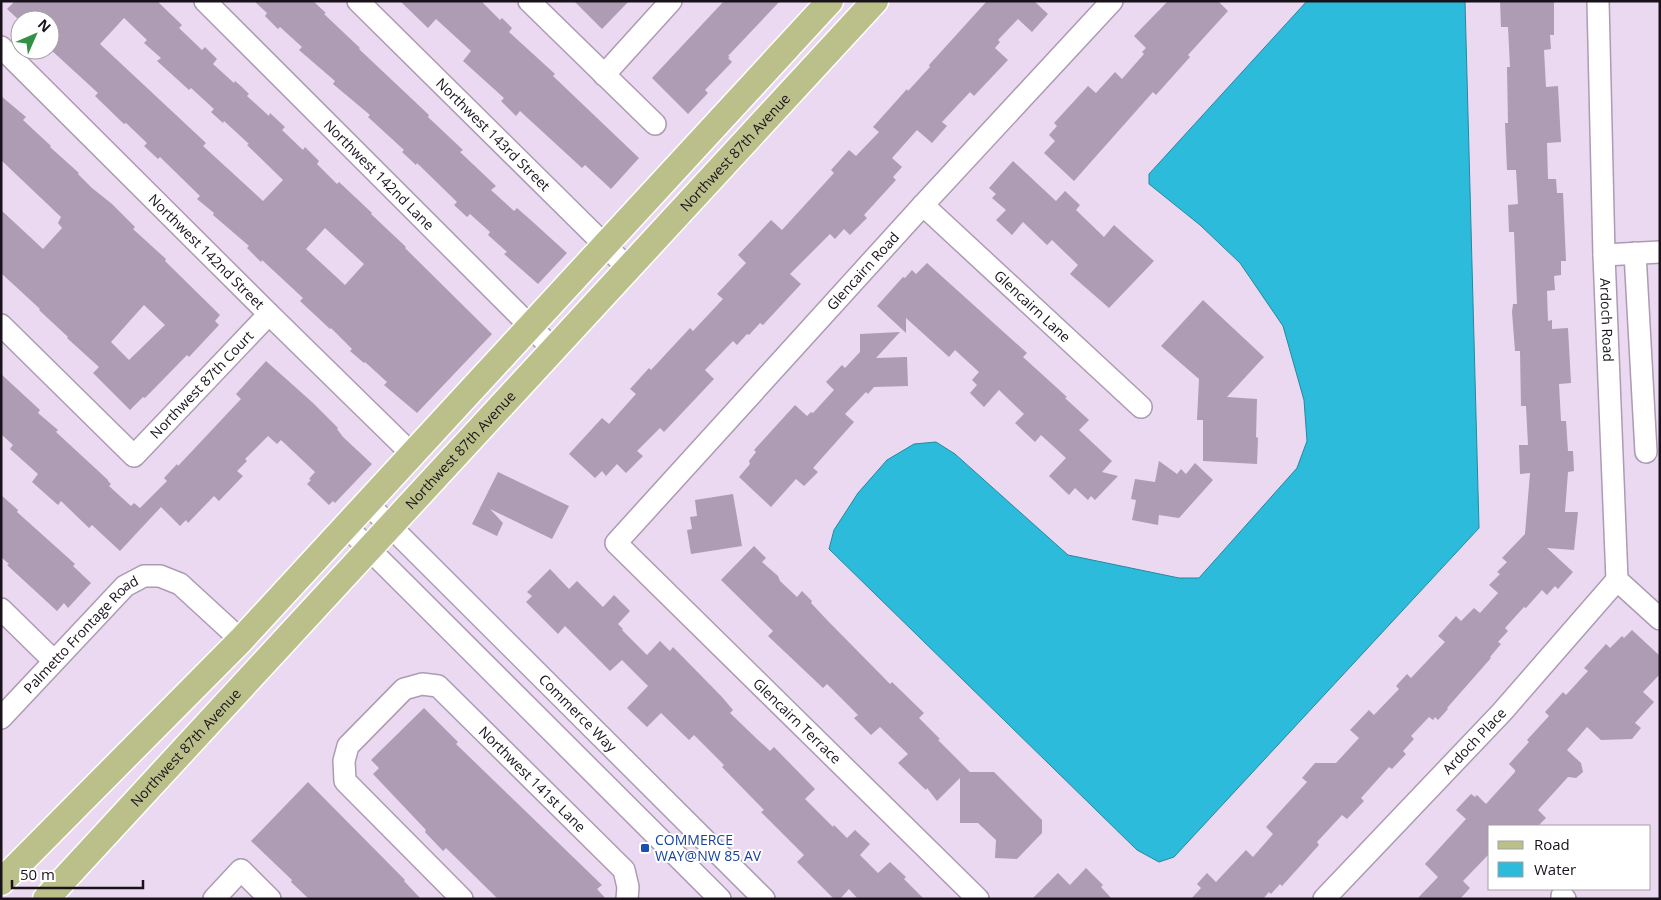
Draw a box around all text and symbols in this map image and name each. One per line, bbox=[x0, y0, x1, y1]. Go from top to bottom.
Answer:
north arrow bbox=[10, 10, 60, 60]
text: N bbox=[34, 15, 55, 36]
street label: Northwest 143rd Street bbox=[432, 74, 555, 195]
street label: Northwest 87th Avenue bbox=[675, 89, 794, 215]
street label: Northwest 142nd Lane bbox=[320, 115, 439, 234]
street label: Northwest 142nd Street bbox=[145, 189, 269, 313]
street label: Glencairn Road bbox=[822, 228, 903, 314]
street label: Glencairn Lane bbox=[990, 266, 1075, 346]
street label: Ardoch Road bbox=[1596, 278, 1618, 362]
street label: Northwest 87th Court bbox=[146, 326, 257, 442]
street label: Northwest 87th Avenue bbox=[401, 386, 520, 513]
street label: Palmetto Frontage Road bbox=[19, 571, 141, 697]
street label: Commerce Way bbox=[535, 670, 622, 756]
street label: Glencairn Terrace bbox=[749, 674, 846, 768]
street label: Northwest 87th Avenue bbox=[126, 684, 245, 810]
street label: Ardoch Place bbox=[1438, 703, 1510, 778]
street label: Northwest 141st Lane bbox=[475, 722, 590, 836]
legend bbox=[1488, 825, 1651, 890]
place label: COMMERCE WAY@NW 85 AV bbox=[655, 830, 762, 865]
text: Road bbox=[1534, 834, 1570, 854]
marker: COMMERCE WAY@NW 85 AV bbox=[639, 842, 651, 854]
scale bar bbox=[12, 858, 144, 890]
text: Water bbox=[1534, 859, 1576, 879]
text: 50 m bbox=[20, 864, 55, 884]

